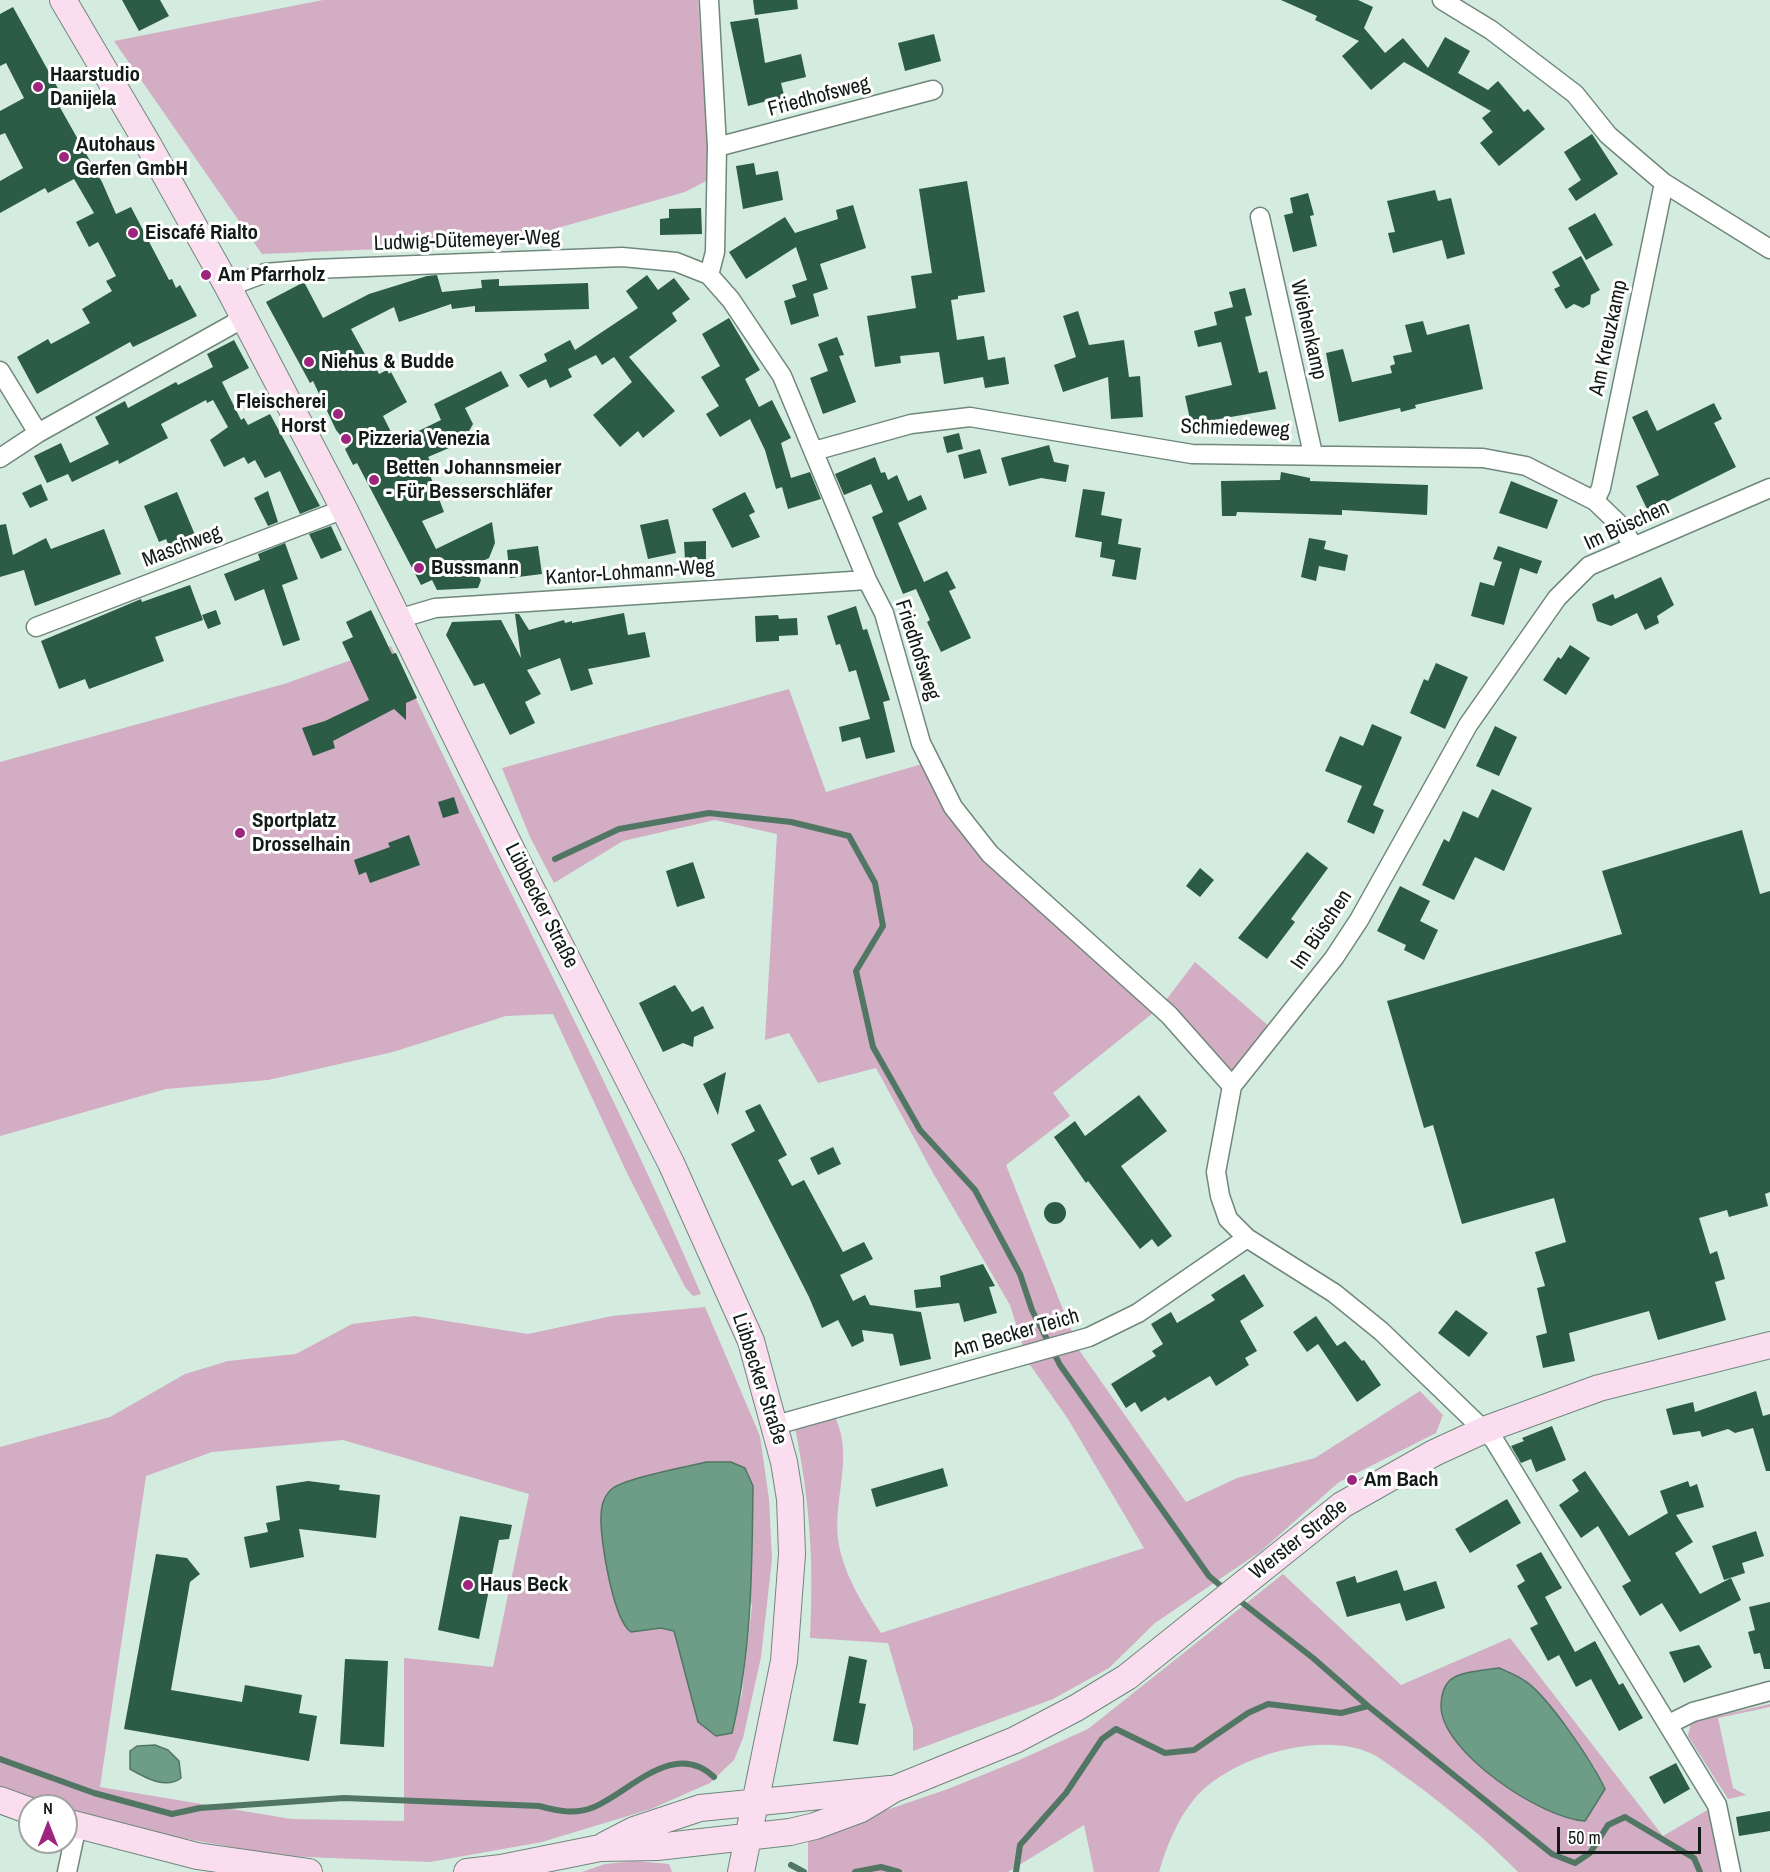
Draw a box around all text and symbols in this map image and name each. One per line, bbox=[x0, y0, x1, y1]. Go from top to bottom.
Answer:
place label: Haarstudio Danijela bbox=[50, 62, 140, 112]
street label: Friedhofsweg bbox=[765, 71, 873, 123]
marker: Haarstudio Danijela bbox=[31, 80, 45, 94]
place label: Autohaus Gerfen GmbH bbox=[76, 132, 188, 182]
marker: Autohaus Gerfen GmbH bbox=[57, 150, 71, 164]
place label: Eiscafé Rialto bbox=[145, 220, 258, 246]
street label: Ludwig-Dütemeyer-Weg bbox=[373, 225, 561, 257]
marker: Eiscafé Rialto bbox=[126, 226, 140, 240]
place label: Am Pfarrholz bbox=[218, 262, 325, 288]
marker: Am Pfarrholz bbox=[199, 268, 213, 282]
street label: Wiehenkamp bbox=[1284, 278, 1332, 382]
street label: Am Kreuzkamp bbox=[1584, 278, 1634, 398]
place label: Niehus & Budde bbox=[321, 349, 454, 375]
marker: Niehus & Budde bbox=[302, 355, 316, 369]
place label: Fleischerei Horst bbox=[236, 389, 326, 439]
marker: Fleischerei Horst bbox=[331, 407, 345, 421]
street label: Schmiedeweg bbox=[1180, 415, 1290, 443]
place label: Pizzeria Venezia bbox=[358, 426, 490, 452]
marker: Pizzeria Venezia bbox=[339, 432, 353, 446]
place label: Betten Johannsmeier - Für Besserschläfer bbox=[386, 455, 561, 505]
marker: Betten Johannsmeier - Für Besserschläfer bbox=[367, 473, 381, 487]
street label: Im Büschen bbox=[1580, 495, 1674, 557]
street label: Maschweg bbox=[139, 520, 225, 574]
place label: Bussmann bbox=[431, 555, 519, 581]
street label: Kantor-Lohmann-Weg bbox=[545, 555, 715, 591]
marker: Bussmann bbox=[412, 561, 426, 575]
street label: Friedhofsweg bbox=[889, 596, 945, 704]
place label: Sportplatz Drosselhain bbox=[252, 808, 351, 858]
marker: Sportplatz Drosselhain bbox=[233, 826, 247, 840]
street label: Lübbecker Straße bbox=[499, 839, 583, 973]
street label: Im Büschen bbox=[1286, 885, 1358, 975]
street label: Am Becker Teich bbox=[950, 1304, 1082, 1364]
street label: Lübbecker Straße bbox=[726, 1310, 792, 1448]
place label: Am Bach bbox=[1364, 1467, 1439, 1493]
marker: Am Bach bbox=[1345, 1473, 1359, 1487]
street label: Werster Straße bbox=[1245, 1494, 1353, 1586]
place label: Haus Beck bbox=[480, 1572, 568, 1598]
marker: Haus Beck bbox=[461, 1578, 475, 1592]
north arrow bbox=[18, 1794, 78, 1854]
text: N bbox=[43, 1797, 53, 1819]
scale bar bbox=[1560, 1815, 1704, 1853]
text: 50 m bbox=[1568, 1825, 1601, 1850]

